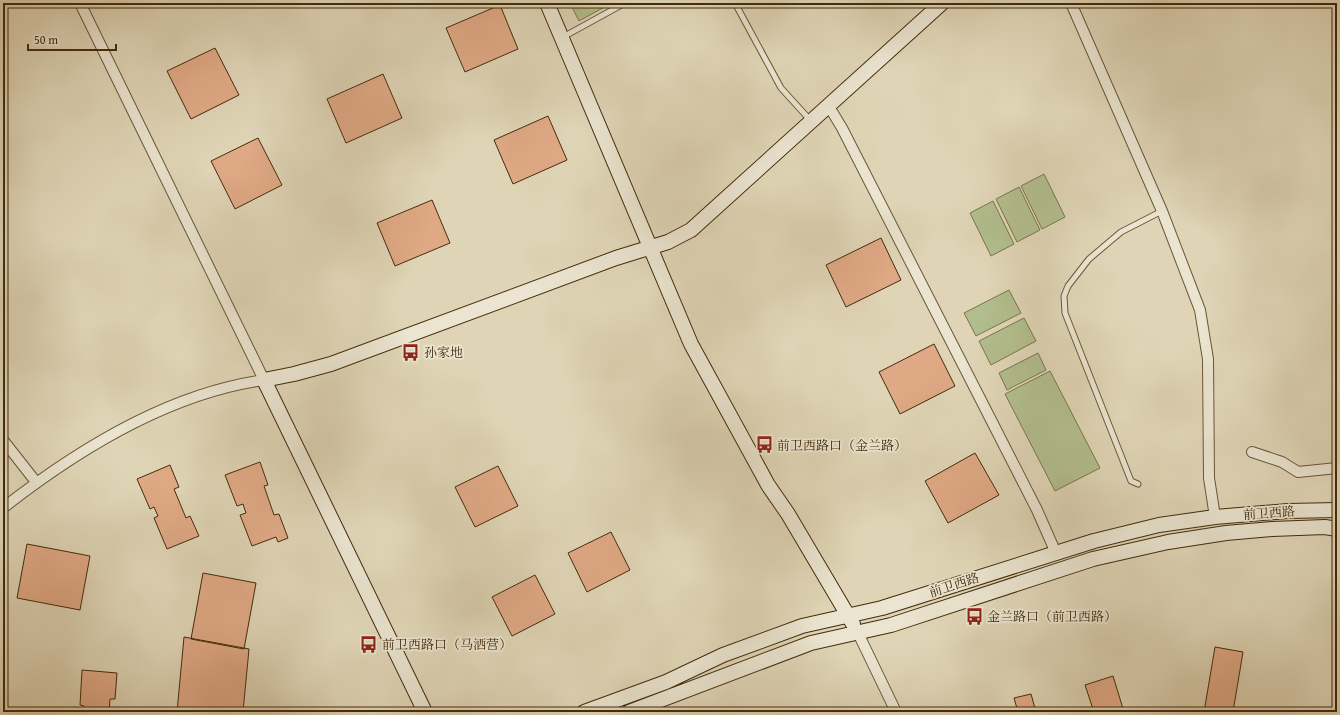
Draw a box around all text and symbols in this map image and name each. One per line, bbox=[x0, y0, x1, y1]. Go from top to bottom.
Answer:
scale bar bbox=[28, 26, 116, 52]
text: 50 m bbox=[34, 31, 58, 48]
bus stop icon: 孙家地 bbox=[401, 342, 421, 362]
place label: 孙家地 bbox=[424, 343, 463, 362]
bus stop icon: 前卫西路口（金兰路） bbox=[754, 435, 774, 455]
place label: 前卫西路口（金兰路） bbox=[777, 436, 907, 455]
street label: 前卫西路 bbox=[1242, 502, 1296, 524]
street label: 前卫西路 bbox=[926, 568, 982, 602]
bus stop icon: 金兰路口（前卫西路） bbox=[964, 606, 984, 626]
place label: 金兰路口（前卫西路） bbox=[987, 607, 1117, 626]
bus stop icon: 前卫西路口（马洒营） bbox=[359, 634, 379, 654]
place label: 前卫西路口（马洒营） bbox=[382, 635, 512, 654]

